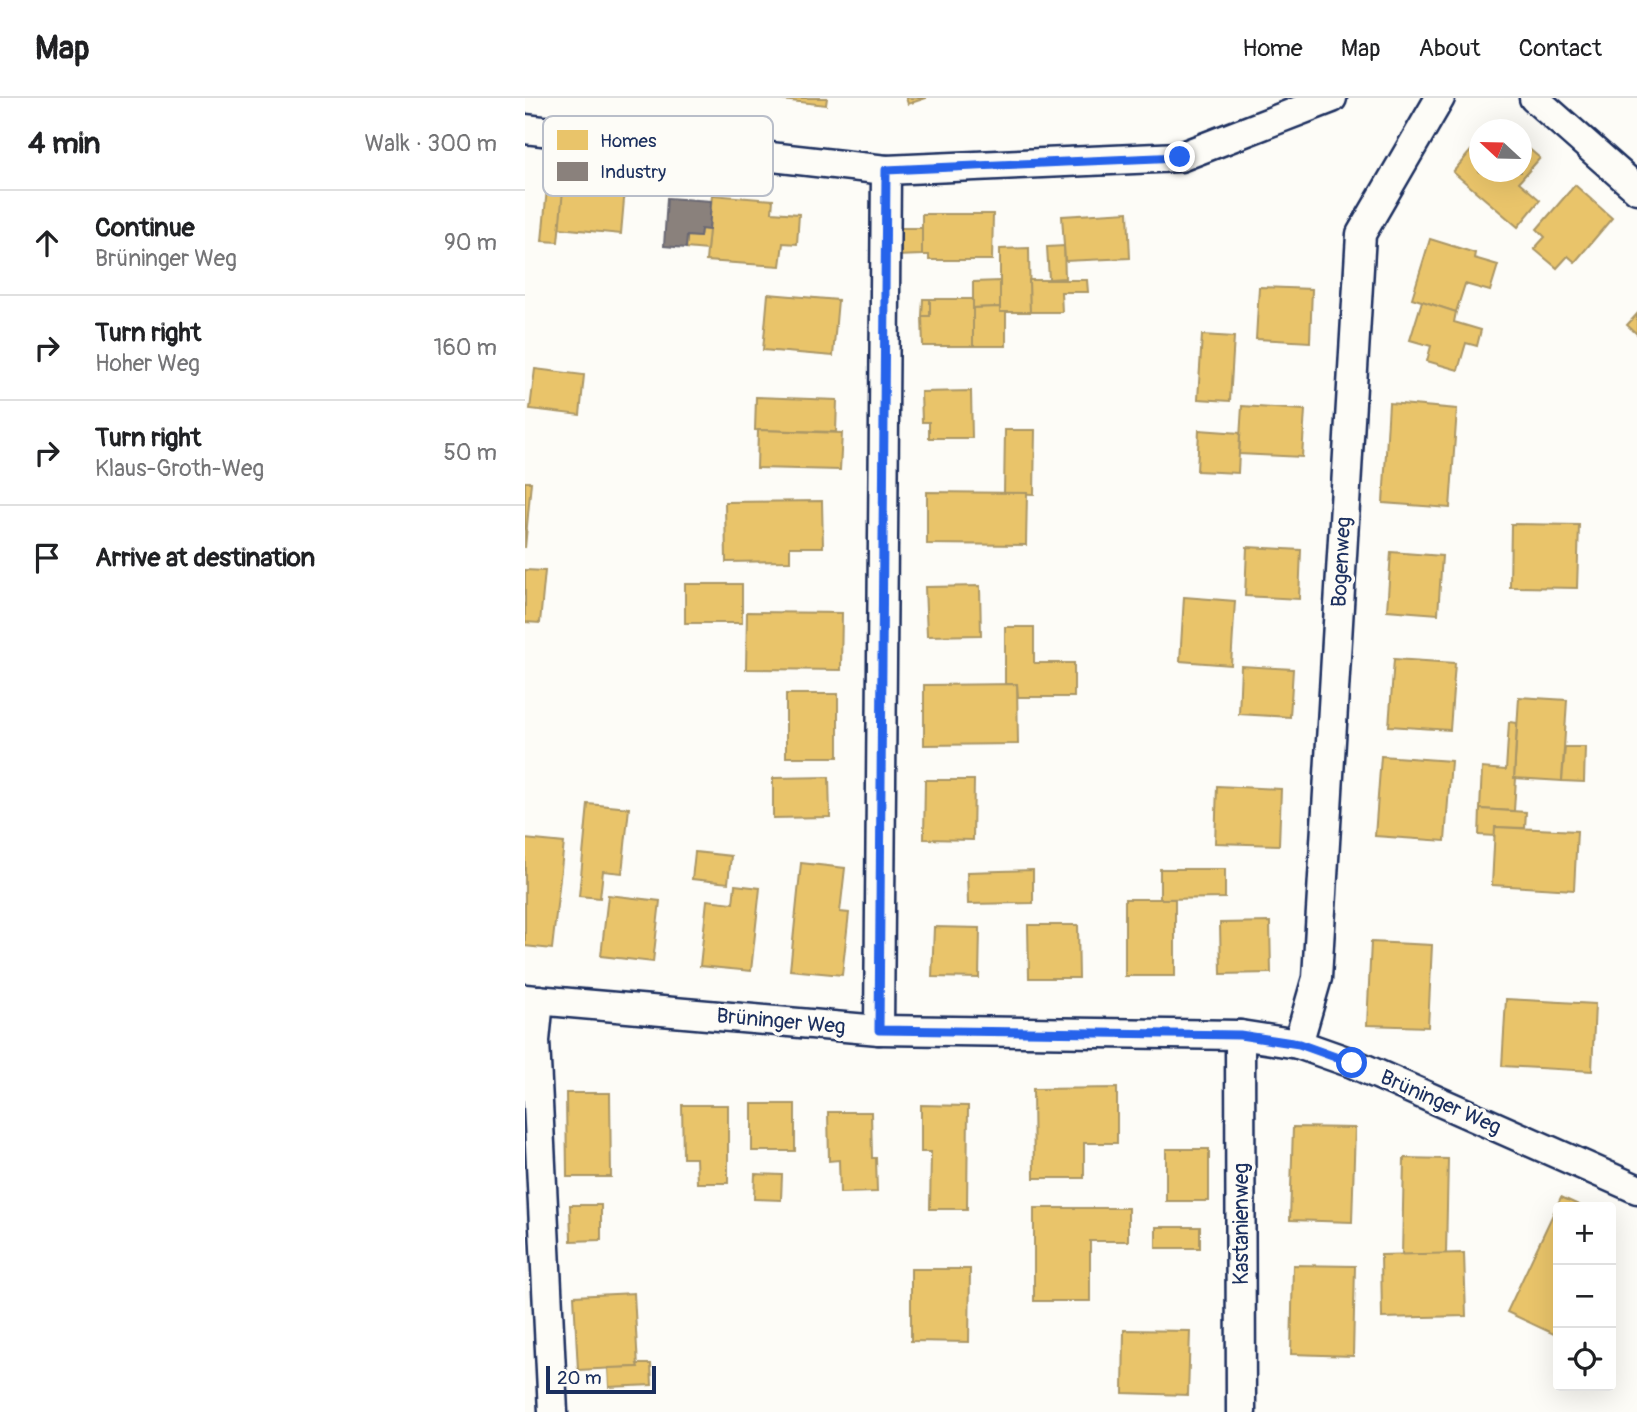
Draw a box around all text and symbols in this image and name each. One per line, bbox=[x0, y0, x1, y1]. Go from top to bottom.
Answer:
text: Map bbox=[35, 28, 90, 69]
text: Home bbox=[1242, 34, 1303, 63]
text: Map bbox=[1341, 34, 1381, 63]
text: About bbox=[1419, 34, 1481, 63]
text: Contact bbox=[1519, 34, 1602, 63]
legend bbox=[543, 116, 773, 196]
north arrow bbox=[1469, 119, 1532, 182]
text: 4 min bbox=[28, 125, 101, 162]
text: Walk · 300 m bbox=[365, 129, 497, 158]
text: Homes bbox=[600, 129, 657, 153]
route end bbox=[1164, 141, 1195, 172]
text: Industry bbox=[600, 160, 666, 184]
text: Continue bbox=[95, 212, 195, 244]
icon: ahead bbox=[28, 224, 66, 262]
text: 90 m bbox=[444, 228, 497, 257]
text: Brüninger Weg bbox=[95, 244, 237, 273]
text: Turn right bbox=[95, 317, 201, 349]
icon: right bbox=[28, 329, 66, 367]
text: 160 m bbox=[433, 333, 497, 362]
text: Hoher Weg bbox=[95, 349, 200, 378]
text: Turn right bbox=[95, 422, 201, 454]
icon: right bbox=[28, 434, 66, 472]
text: 50 m bbox=[443, 438, 497, 467]
text: Klaus-Groth-Weg bbox=[95, 454, 264, 483]
street label: Bogenweg bbox=[1326, 516, 1357, 608]
icon: arrive bbox=[28, 539, 66, 577]
text: Arrive at destination bbox=[95, 542, 315, 574]
street label: Brüninger Weg bbox=[715, 1002, 847, 1041]
route start bbox=[1336, 1047, 1367, 1078]
street label: Brüninger Weg bbox=[1376, 1064, 1505, 1141]
street label: Kastanienweg bbox=[1228, 1163, 1255, 1285]
map controls bbox=[1553, 1202, 1616, 1391]
button: + bbox=[1553, 1202, 1616, 1265]
button: − bbox=[1553, 1265, 1616, 1328]
button: locate bbox=[1553, 1328, 1616, 1391]
scale bar bbox=[546, 1363, 656, 1395]
text: 20 m bbox=[557, 1366, 602, 1390]

